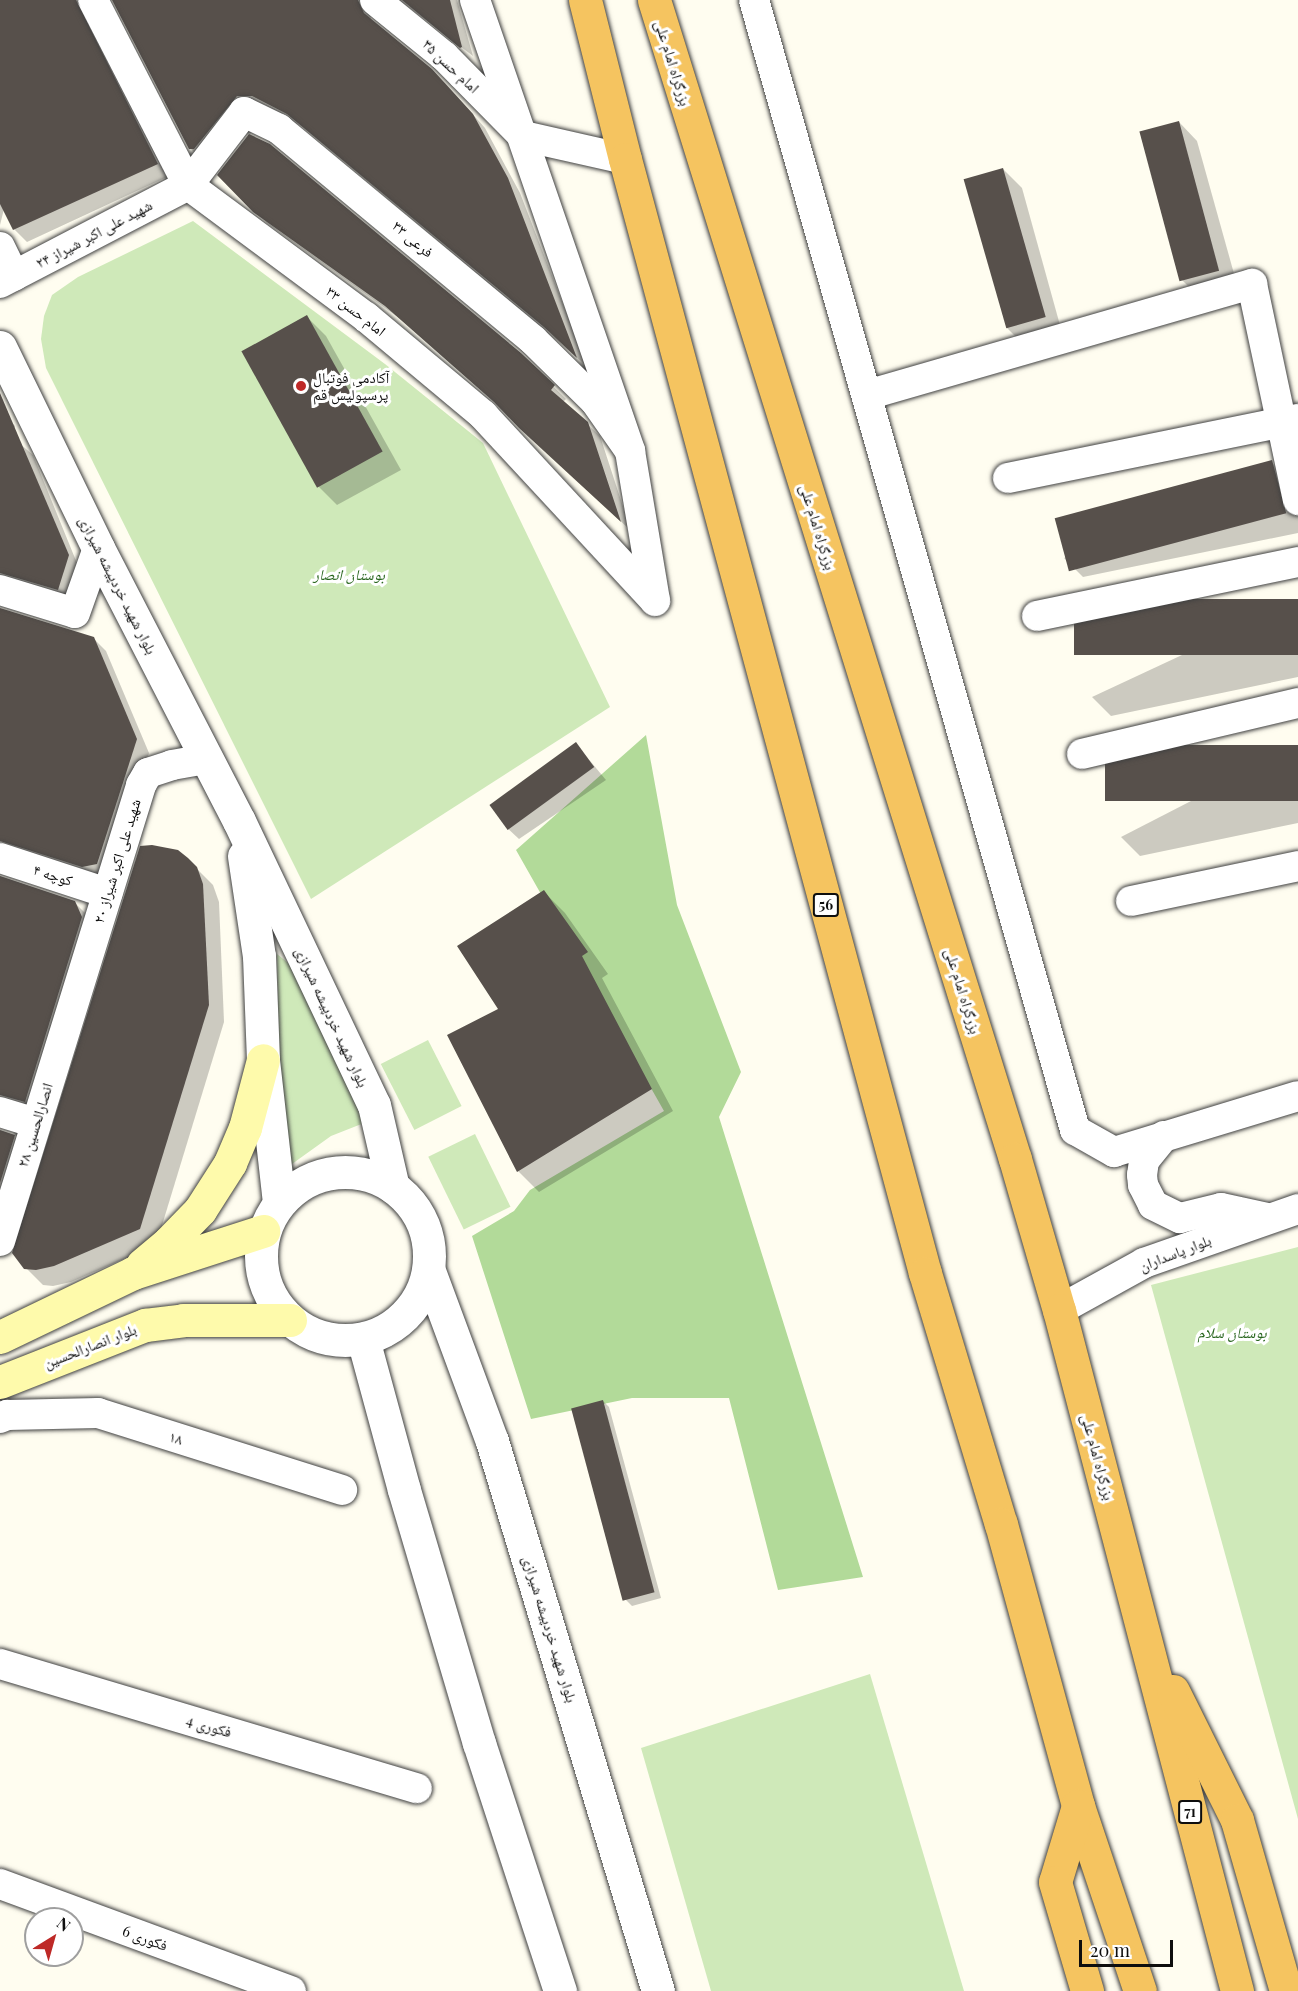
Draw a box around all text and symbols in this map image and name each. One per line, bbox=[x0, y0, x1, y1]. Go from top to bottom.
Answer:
street label: بزرگراه امام علی bbox=[651, 18, 695, 108]
street label: امام حسن ۳۵ bbox=[419, 35, 483, 97]
street label: شهید علی اکبر شیراز ۲۴ bbox=[33, 196, 155, 272]
street label: فرعی ۳۳ bbox=[389, 217, 437, 261]
street label: امام حسن ۳۳ bbox=[323, 282, 389, 340]
place label: آکادمی فوتبال پرسپولیس قم bbox=[313, 368, 389, 403]
marker: آکادمی فوتبال پرسپولیس قم bbox=[294, 379, 308, 393]
street label: بزرگراه امام علی bbox=[796, 482, 840, 572]
street label: بلوار شهید خردپیشه شیرازی bbox=[75, 513, 161, 657]
park label: بوستان انصار bbox=[313, 566, 385, 584]
street label: شهید علی اکبر شیراز ۲۰ bbox=[90, 797, 144, 925]
street label: کوچه ۴ bbox=[31, 860, 75, 890]
road number: 56 bbox=[812, 894, 840, 916]
street label: بلوار شهید خردپیشه شیرازی bbox=[292, 944, 372, 1090]
street label: بزرگراه امام علی bbox=[941, 946, 985, 1036]
street label: انصارالحسین ۲۸ bbox=[14, 1081, 56, 1169]
street label: بلوار پاسداران bbox=[1137, 1231, 1213, 1275]
street label: بلوار انصارالحسین bbox=[41, 1320, 139, 1372]
park label: بوستان سلام bbox=[1197, 1324, 1267, 1342]
street label: بزرگراه امام علی bbox=[1078, 1412, 1118, 1502]
street label: ۱۸ bbox=[167, 1427, 185, 1449]
street label: بلوار شهید خردپیشه شیرازی bbox=[519, 1553, 581, 1705]
street label: فکوری 4 bbox=[184, 1711, 234, 1741]
road number: 71 bbox=[1178, 1801, 1202, 1823]
north arrow bbox=[24, 1907, 84, 1967]
text: N bbox=[53, 1912, 75, 1936]
street label: فکوری 6 bbox=[120, 1922, 170, 1954]
scale bar bbox=[1082, 1928, 1176, 1966]
text: 20 m bbox=[1090, 1938, 1130, 1962]

